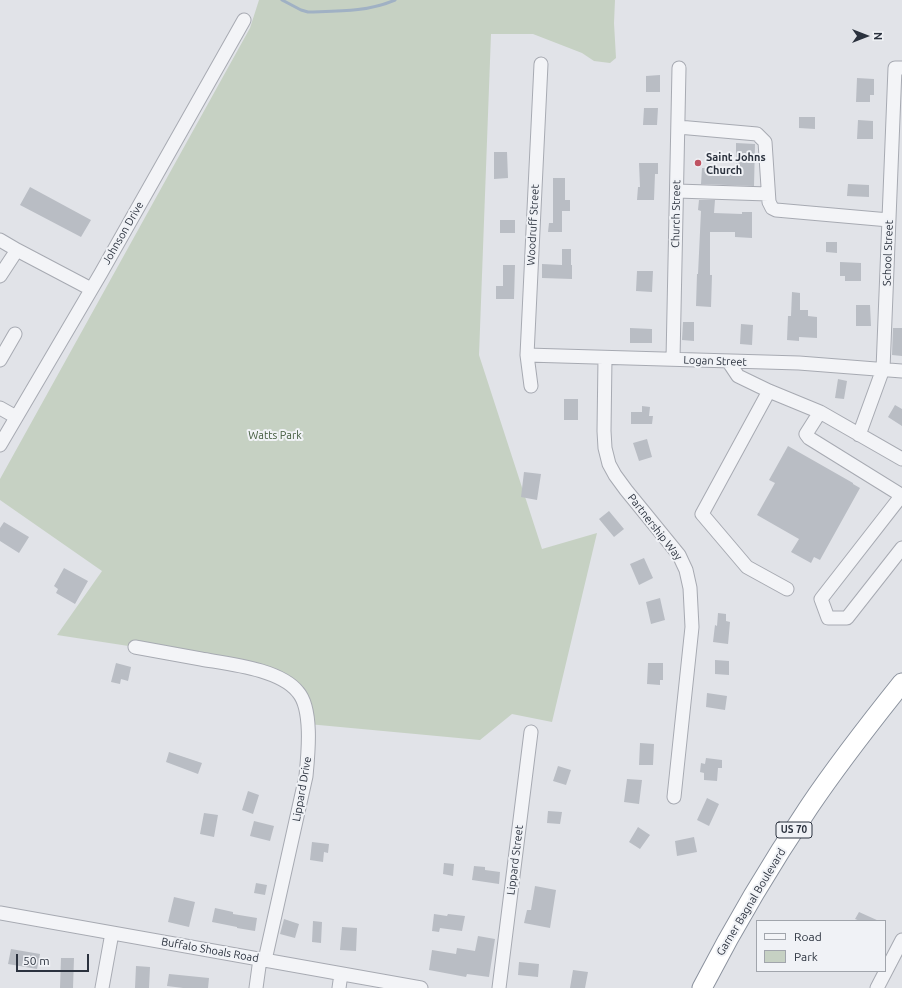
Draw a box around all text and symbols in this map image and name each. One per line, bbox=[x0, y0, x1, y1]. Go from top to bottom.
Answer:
north arrow bbox=[846, 16, 886, 56]
text: N bbox=[872, 32, 884, 40]
place label: Saint Johns Church bbox=[706, 150, 766, 176]
marker: Saint Johns Church bbox=[693, 158, 703, 168]
street label: Church Street bbox=[669, 180, 683, 248]
street label: Woodruff Street bbox=[524, 184, 542, 266]
street label: Johnson Drive bbox=[100, 199, 146, 267]
street label: School Street bbox=[880, 220, 896, 286]
street label: Logan Street bbox=[683, 353, 747, 369]
park label: Watts Park bbox=[248, 428, 302, 442]
street label: Partnership Way bbox=[625, 491, 685, 563]
street label: Lippard Drive bbox=[290, 755, 314, 823]
road number: US 70 bbox=[776, 822, 812, 838]
street label: Lippard Street bbox=[504, 824, 526, 896]
street label: Garner Bagnal Boulevard bbox=[714, 846, 788, 958]
legend bbox=[756, 920, 886, 972]
text: Road bbox=[794, 930, 822, 943]
street label: Buffalo Shoals Road bbox=[160, 935, 260, 965]
scale bar bbox=[18, 946, 91, 972]
text: Park bbox=[794, 950, 818, 963]
text: 50 m bbox=[23, 954, 50, 967]

